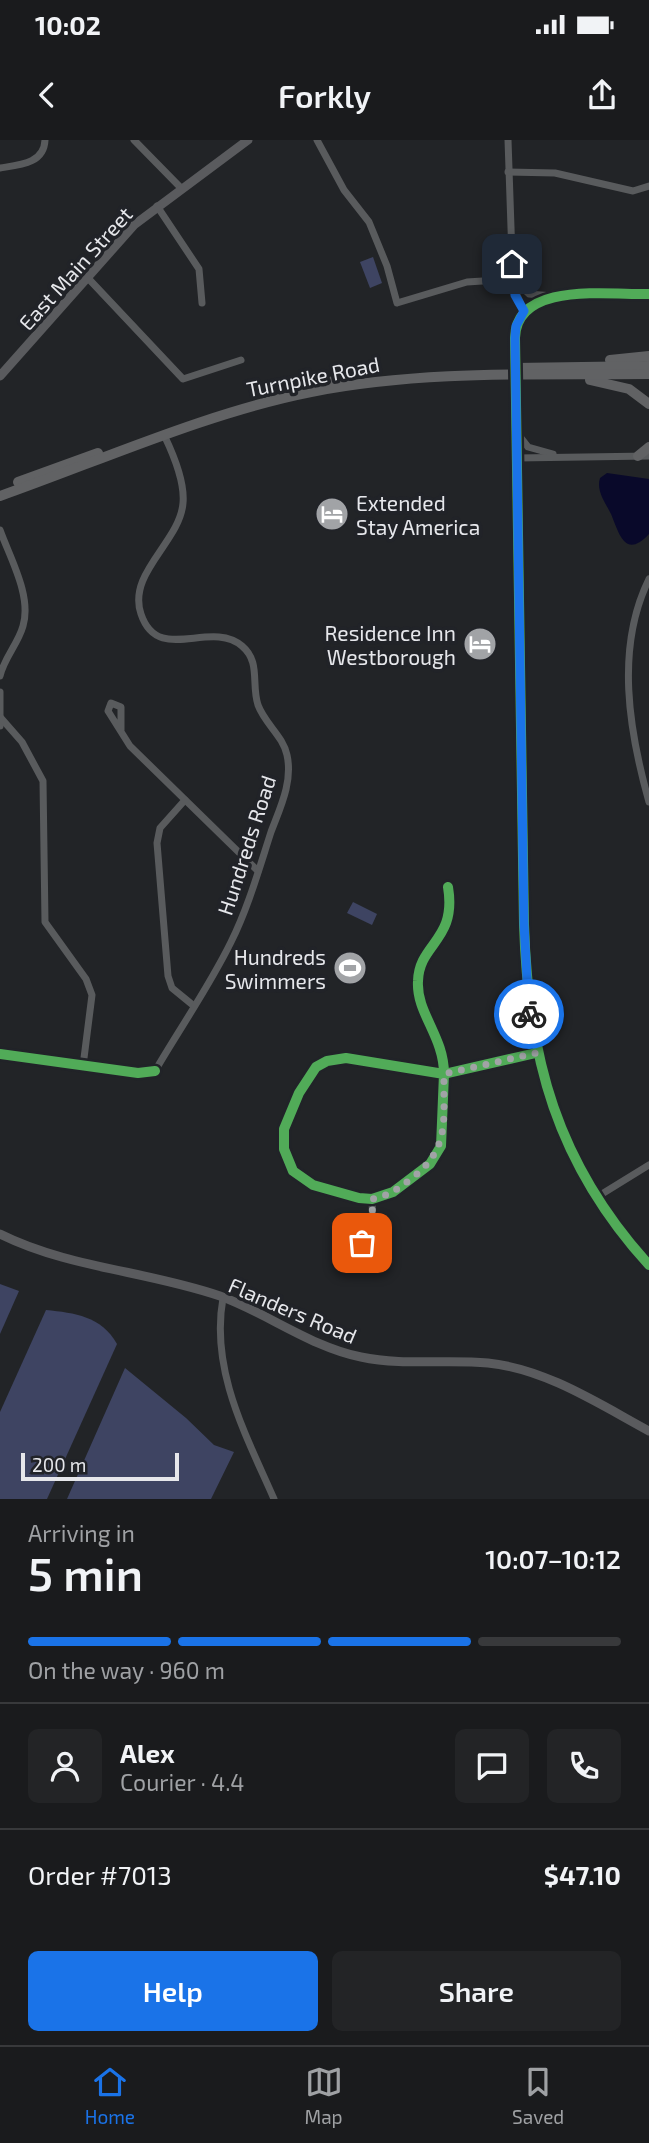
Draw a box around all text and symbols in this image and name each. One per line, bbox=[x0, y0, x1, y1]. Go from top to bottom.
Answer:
text: 10:02 bbox=[35, 9, 101, 40]
icon: back bbox=[28, 76, 66, 114]
text: Forkly bbox=[278, 76, 371, 114]
icon: share bbox=[583, 76, 621, 114]
street label: East Main Street bbox=[13, 201, 137, 335]
pin bbox=[482, 234, 542, 294]
icon: home bbox=[493, 245, 531, 283]
street label: Turnpike Road bbox=[244, 351, 382, 401]
place label: Extended Stay America bbox=[356, 490, 480, 539]
hotel icon: Extended Stay America bbox=[313, 495, 351, 533]
place label: Residence Inn Westborough bbox=[324, 620, 456, 669]
hotel icon: Residence Inn Westborough bbox=[461, 625, 499, 663]
street label: Hundreds Road bbox=[212, 772, 280, 918]
place label: Hundreds Swimmers bbox=[225, 944, 326, 993]
sports icon: Hundreds Swimmers bbox=[331, 949, 369, 987]
courier bbox=[494, 979, 564, 1049]
icon: bike bbox=[510, 995, 548, 1033]
pin bbox=[332, 1213, 392, 1273]
icon: bag bbox=[343, 1224, 381, 1262]
street label: Flanders Road bbox=[225, 1272, 361, 1348]
scale bar bbox=[21, 1450, 178, 1482]
text: 200 m bbox=[32, 1453, 86, 1476]
text: Arriving in bbox=[28, 1519, 135, 1547]
text: 10:07–10:12 bbox=[485, 1543, 621, 1574]
text: 5 min bbox=[28, 1545, 143, 1600]
text: On the way · 960 m bbox=[28, 1656, 225, 1684]
button: person bbox=[28, 1729, 102, 1803]
button: chat bbox=[455, 1729, 529, 1803]
button: phone bbox=[547, 1729, 621, 1803]
text: Alex bbox=[120, 1737, 175, 1768]
text: Courier · 4.4 bbox=[120, 1768, 244, 1796]
text: Order #7013 bbox=[28, 1859, 172, 1890]
text: $47.10 bbox=[544, 1859, 621, 1890]
button: Help bbox=[28, 1951, 318, 2031]
button: Share bbox=[332, 1951, 621, 2031]
tab: Home bbox=[85, 2063, 135, 2128]
tab: Map bbox=[305, 2063, 343, 2128]
tab: Saved bbox=[512, 2063, 564, 2128]

